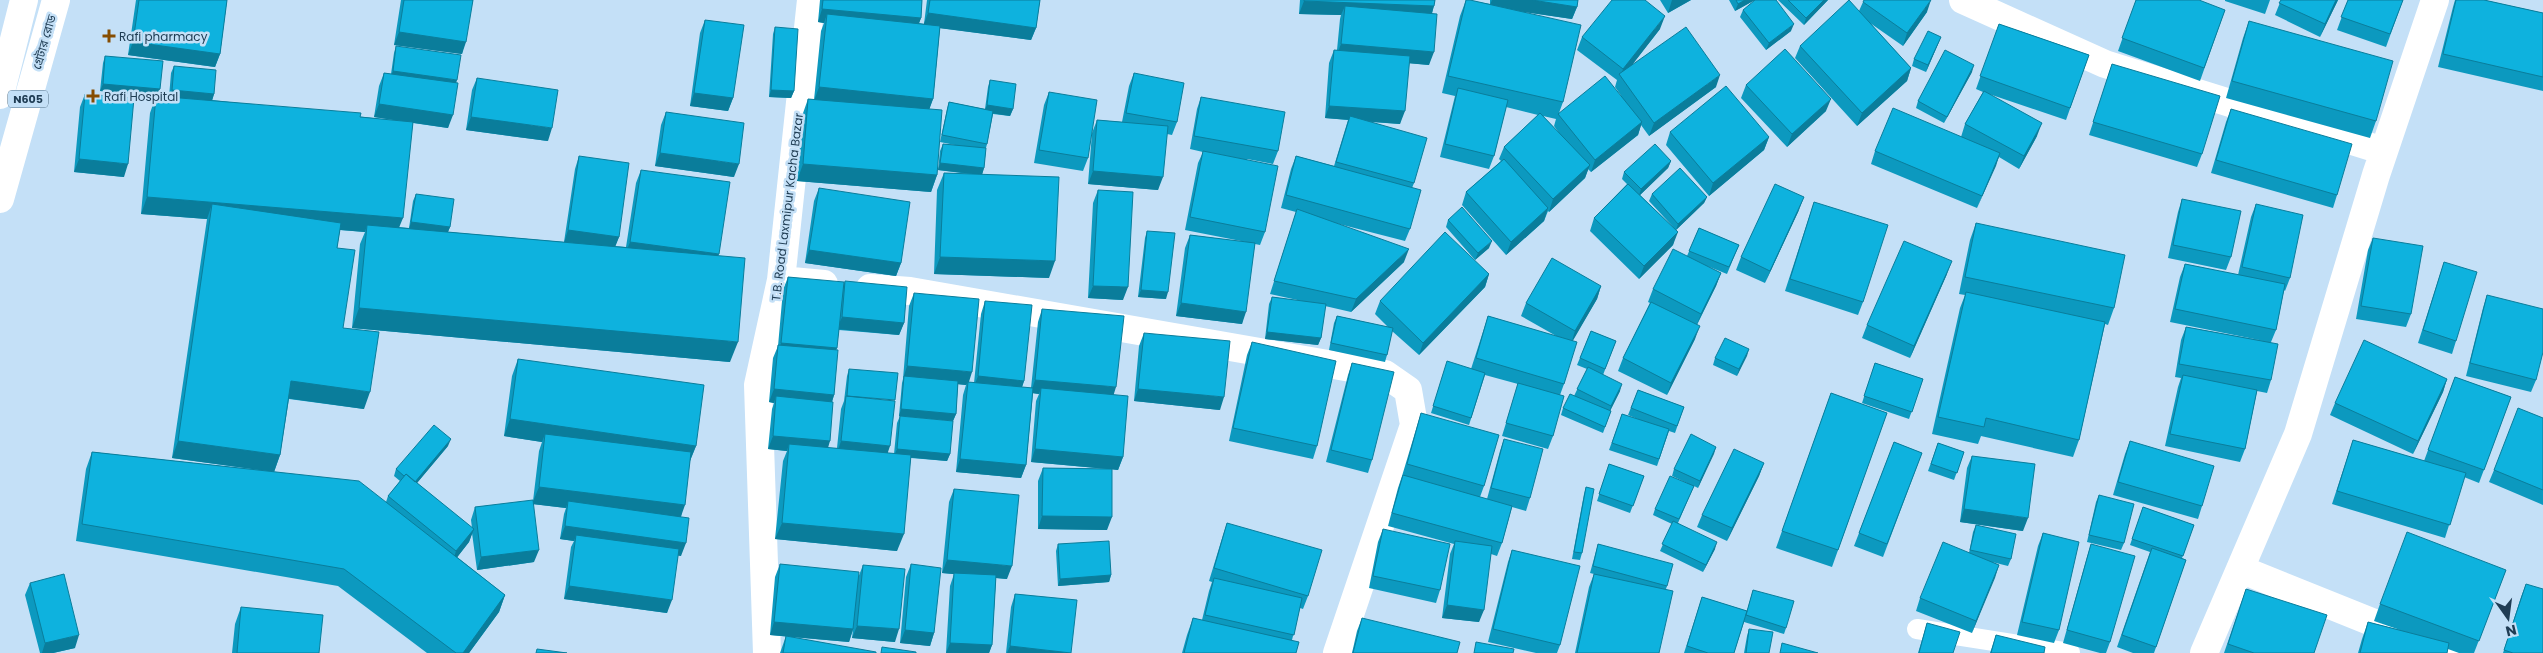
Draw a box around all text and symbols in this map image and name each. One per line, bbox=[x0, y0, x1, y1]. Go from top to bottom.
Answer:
street label: গ্রেটার রোড bbox=[28, 12, 60, 71]
place label: Rafi pharmacy bbox=[119, 28, 208, 45]
marker: Rafi pharmacy bbox=[103, 30, 115, 42]
place label: Rafi Hospital bbox=[104, 88, 178, 105]
marker: Rafi Hospital bbox=[86, 89, 100, 103]
road number: N605 bbox=[8, 90, 48, 108]
street label: T.B. Road Laxmipur Kacha Bazar bbox=[767, 111, 807, 302]
north arrow bbox=[2483, 593, 2533, 643]
text: N bbox=[2504, 620, 2519, 642]

